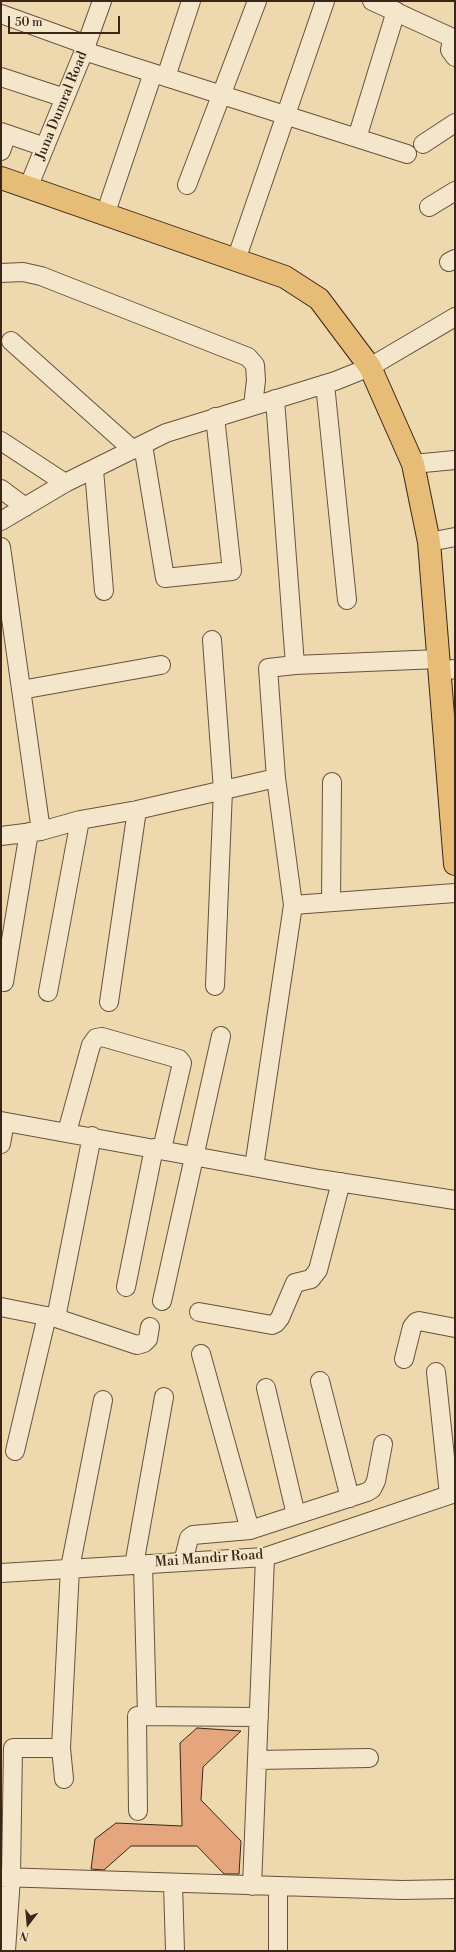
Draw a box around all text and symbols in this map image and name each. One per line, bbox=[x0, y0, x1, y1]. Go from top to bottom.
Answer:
scale bar bbox=[10, 8, 122, 34]
text: 50 m bbox=[15, 15, 43, 30]
street label: Juna Dumral Road bbox=[32, 49, 92, 163]
street label: Mai Mandir Road bbox=[154, 1547, 264, 1571]
north arrow bbox=[8, 1904, 48, 1944]
text: N bbox=[19, 1928, 31, 1943]

